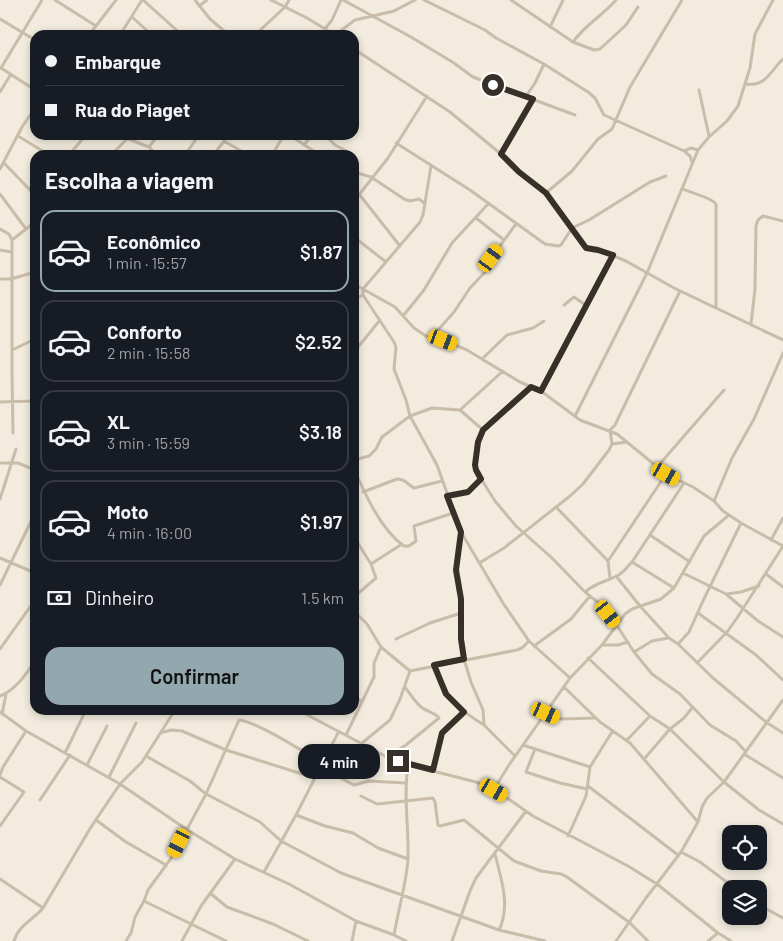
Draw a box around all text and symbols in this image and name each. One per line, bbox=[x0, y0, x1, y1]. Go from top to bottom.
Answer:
text: Embarque bbox=[75, 50, 161, 73]
route start bbox=[482, 74, 504, 96]
text: Rua do Piaget bbox=[75, 98, 190, 121]
text: Escolha a viagem bbox=[45, 167, 214, 193]
icon: car bbox=[47, 229, 92, 274]
text: Econômico bbox=[107, 230, 201, 253]
text: $1.87 bbox=[300, 240, 342, 263]
car bbox=[476, 241, 505, 275]
text: 1 min · 15:57 bbox=[107, 253, 187, 272]
icon: car bbox=[47, 319, 92, 364]
text: Conforto bbox=[107, 320, 182, 343]
car bbox=[426, 328, 459, 352]
text: $2.52 bbox=[295, 330, 342, 353]
text: 2 min · 15:58 bbox=[107, 343, 190, 362]
icon: car bbox=[47, 409, 92, 454]
text: XL bbox=[107, 410, 130, 433]
text: $3.18 bbox=[299, 420, 342, 443]
text: 3 min · 15:59 bbox=[107, 433, 190, 452]
car bbox=[649, 460, 682, 488]
icon: car bbox=[47, 499, 92, 544]
text: Moto bbox=[107, 500, 149, 523]
text: $1.97 bbox=[300, 510, 342, 533]
text: 4 min · 16:00 bbox=[107, 523, 192, 542]
icon: cash bbox=[45, 584, 73, 612]
text: Dinheiro bbox=[85, 586, 154, 609]
text: 1.5 km bbox=[301, 588, 344, 607]
car bbox=[592, 598, 623, 630]
button: Confirmar bbox=[45, 647, 344, 705]
car bbox=[529, 700, 562, 726]
callout: 4 min bbox=[298, 744, 380, 778]
route end bbox=[387, 750, 409, 772]
text: 4 min bbox=[320, 752, 358, 771]
car bbox=[477, 776, 510, 804]
map controls bbox=[722, 825, 767, 925]
button: locate bbox=[722, 825, 767, 870]
car bbox=[165, 826, 192, 860]
button: layers bbox=[722, 880, 767, 925]

